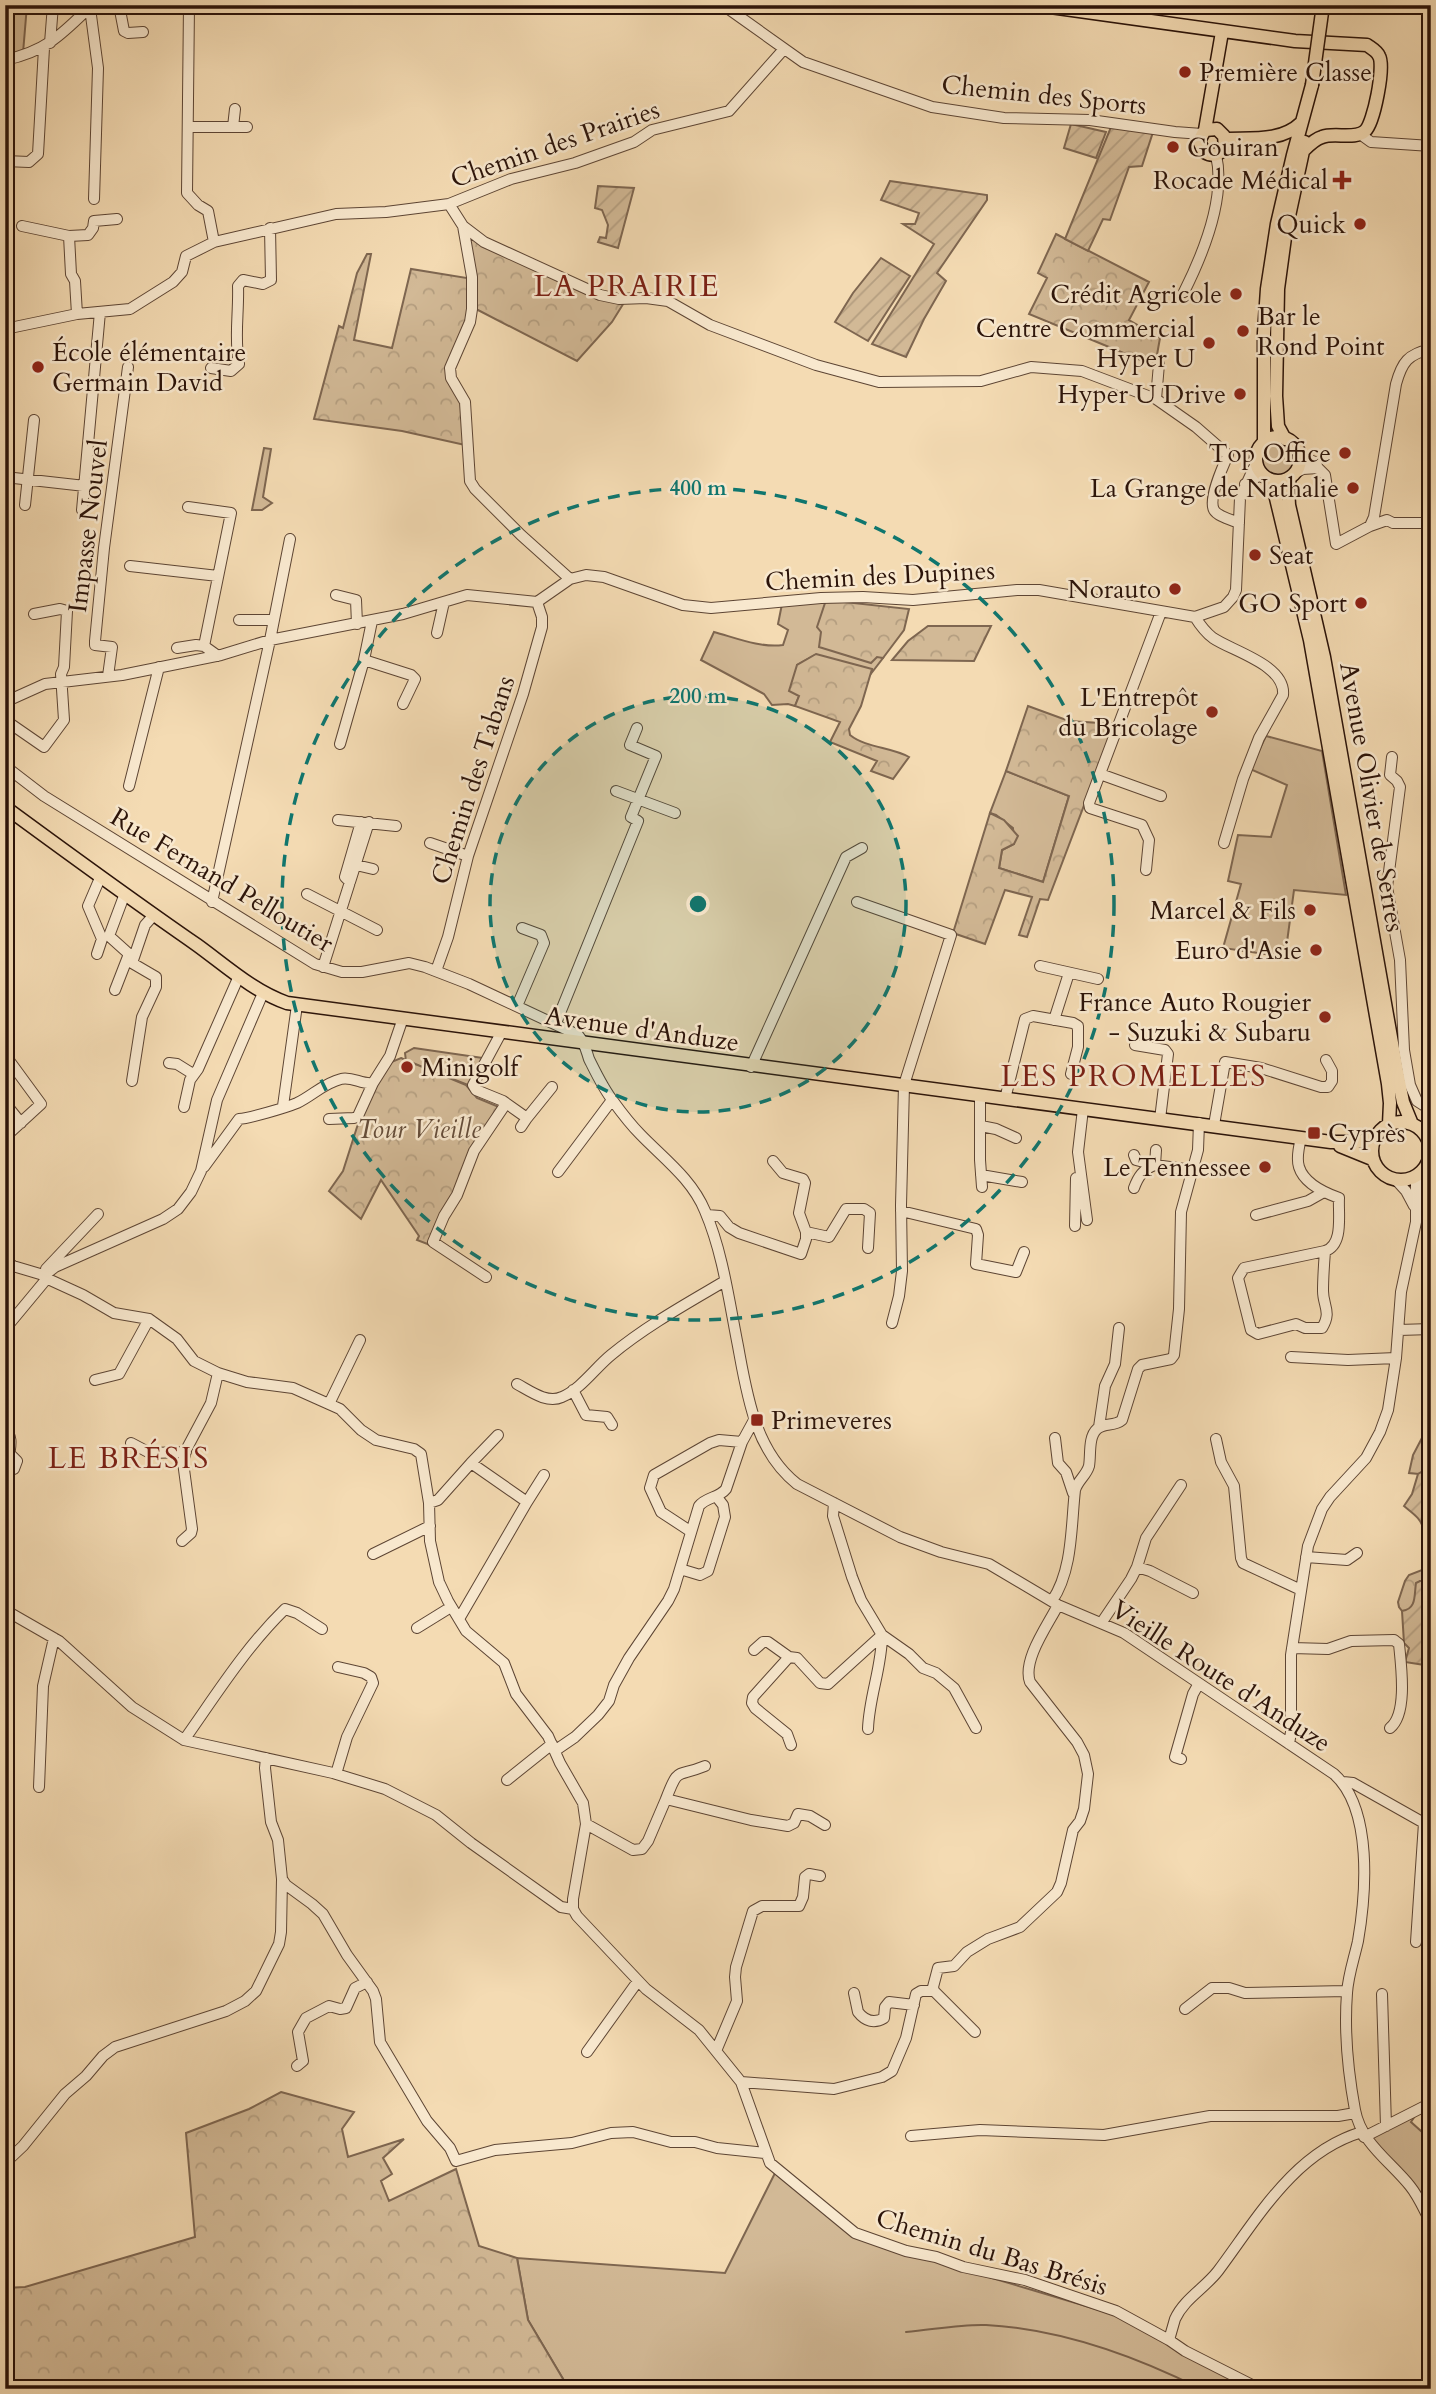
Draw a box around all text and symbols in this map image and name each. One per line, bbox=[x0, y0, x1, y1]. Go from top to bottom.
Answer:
place label: Première Classe bbox=[1199, 55, 1372, 90]
marker: Première Classe bbox=[1177, 64, 1193, 80]
street label: Chemin des Sports bbox=[940, 67, 1148, 123]
street label: Chemin des Prairies bbox=[446, 92, 664, 196]
place label: Gouiran bbox=[1187, 130, 1279, 165]
marker: Gouiran bbox=[1165, 139, 1181, 155]
place label: Rocade Médical bbox=[1153, 163, 1328, 198]
marker: Rocade Médical bbox=[1334, 172, 1350, 188]
place label: Quick bbox=[1276, 207, 1346, 242]
marker: Quick bbox=[1352, 216, 1368, 232]
district label: LA PRAIRIE bbox=[533, 266, 721, 307]
place label: Crédit Agricole bbox=[1050, 277, 1222, 312]
marker: Crédit Agricole bbox=[1228, 286, 1244, 302]
place label: Bar le Rond Point bbox=[1257, 299, 1384, 364]
place label: Centre Commercial Hyper U bbox=[976, 311, 1195, 376]
marker: Bar le Rond Point bbox=[1235, 323, 1251, 339]
place label: École élémentaire Germain David bbox=[52, 335, 246, 400]
marker: Centre Commercial Hyper U bbox=[1201, 335, 1217, 351]
marker: École élémentaire Germain David bbox=[30, 359, 46, 375]
place label: Hyper U Drive bbox=[1057, 377, 1226, 412]
marker: Hyper U Drive bbox=[1232, 386, 1248, 402]
place label: Top Office bbox=[1208, 436, 1331, 471]
street label: Impasse Nouvel bbox=[60, 437, 116, 615]
marker: Top Office bbox=[1337, 445, 1353, 461]
place label: La Grange de Nathalie bbox=[1090, 471, 1339, 506]
text: 400 m bbox=[669, 474, 727, 503]
marker: La Grange de Nathalie bbox=[1345, 480, 1361, 496]
place label: Seat bbox=[1269, 538, 1313, 573]
marker: Seat bbox=[1247, 547, 1263, 563]
street label: Chemin des Dupines bbox=[764, 553, 996, 599]
place label: Norauto bbox=[1068, 572, 1161, 607]
marker: Norauto bbox=[1167, 581, 1183, 597]
place label: GO Sport bbox=[1238, 586, 1347, 621]
marker: GO Sport bbox=[1353, 595, 1369, 611]
street label: Avenue Olivier de Serres bbox=[1331, 659, 1413, 935]
street label: Chemin des Tabans bbox=[423, 671, 523, 889]
place label: L'Entrepôt du Bricolage bbox=[1058, 680, 1198, 745]
text: 200 m bbox=[669, 682, 727, 711]
marker: L'Entrepôt du Bricolage bbox=[1204, 704, 1220, 720]
street label: Rue Fernand Pelloutier bbox=[104, 800, 340, 961]
centre of rings bbox=[686, 892, 710, 916]
place label: Marcel & Fils bbox=[1150, 893, 1296, 928]
marker: Marcel & Fils bbox=[1302, 902, 1318, 918]
place label: Euro d'Asie bbox=[1175, 933, 1302, 968]
marker: Euro d'Asie bbox=[1308, 942, 1324, 958]
place label: France Auto Rougier - Suzuki & Subaru bbox=[1079, 985, 1312, 1050]
street label: Avenue d'Anduze bbox=[543, 998, 741, 1060]
marker: France Auto Rougier - Suzuki & Subaru bbox=[1317, 1009, 1333, 1025]
place label: Minigolf bbox=[421, 1050, 522, 1085]
district label: LES PROMELLES bbox=[1001, 1056, 1267, 1097]
marker: Minigolf bbox=[399, 1059, 415, 1075]
park label: Tour Vieille bbox=[357, 1112, 482, 1147]
place label: Cyprès bbox=[1328, 1116, 1405, 1151]
marker: Cyprès bbox=[1306, 1125, 1322, 1141]
place label: Le Tennessee bbox=[1103, 1150, 1251, 1185]
marker: Le Tennessee bbox=[1257, 1159, 1273, 1175]
place label: Primeveres bbox=[771, 1403, 892, 1438]
marker: Primeveres bbox=[749, 1412, 765, 1428]
district label: LE BRÉSIS bbox=[48, 1438, 210, 1479]
street label: Vieille Route d'Anduze bbox=[1104, 1592, 1338, 1760]
street label: Chemin du Bas Brésis bbox=[872, 2200, 1112, 2304]

